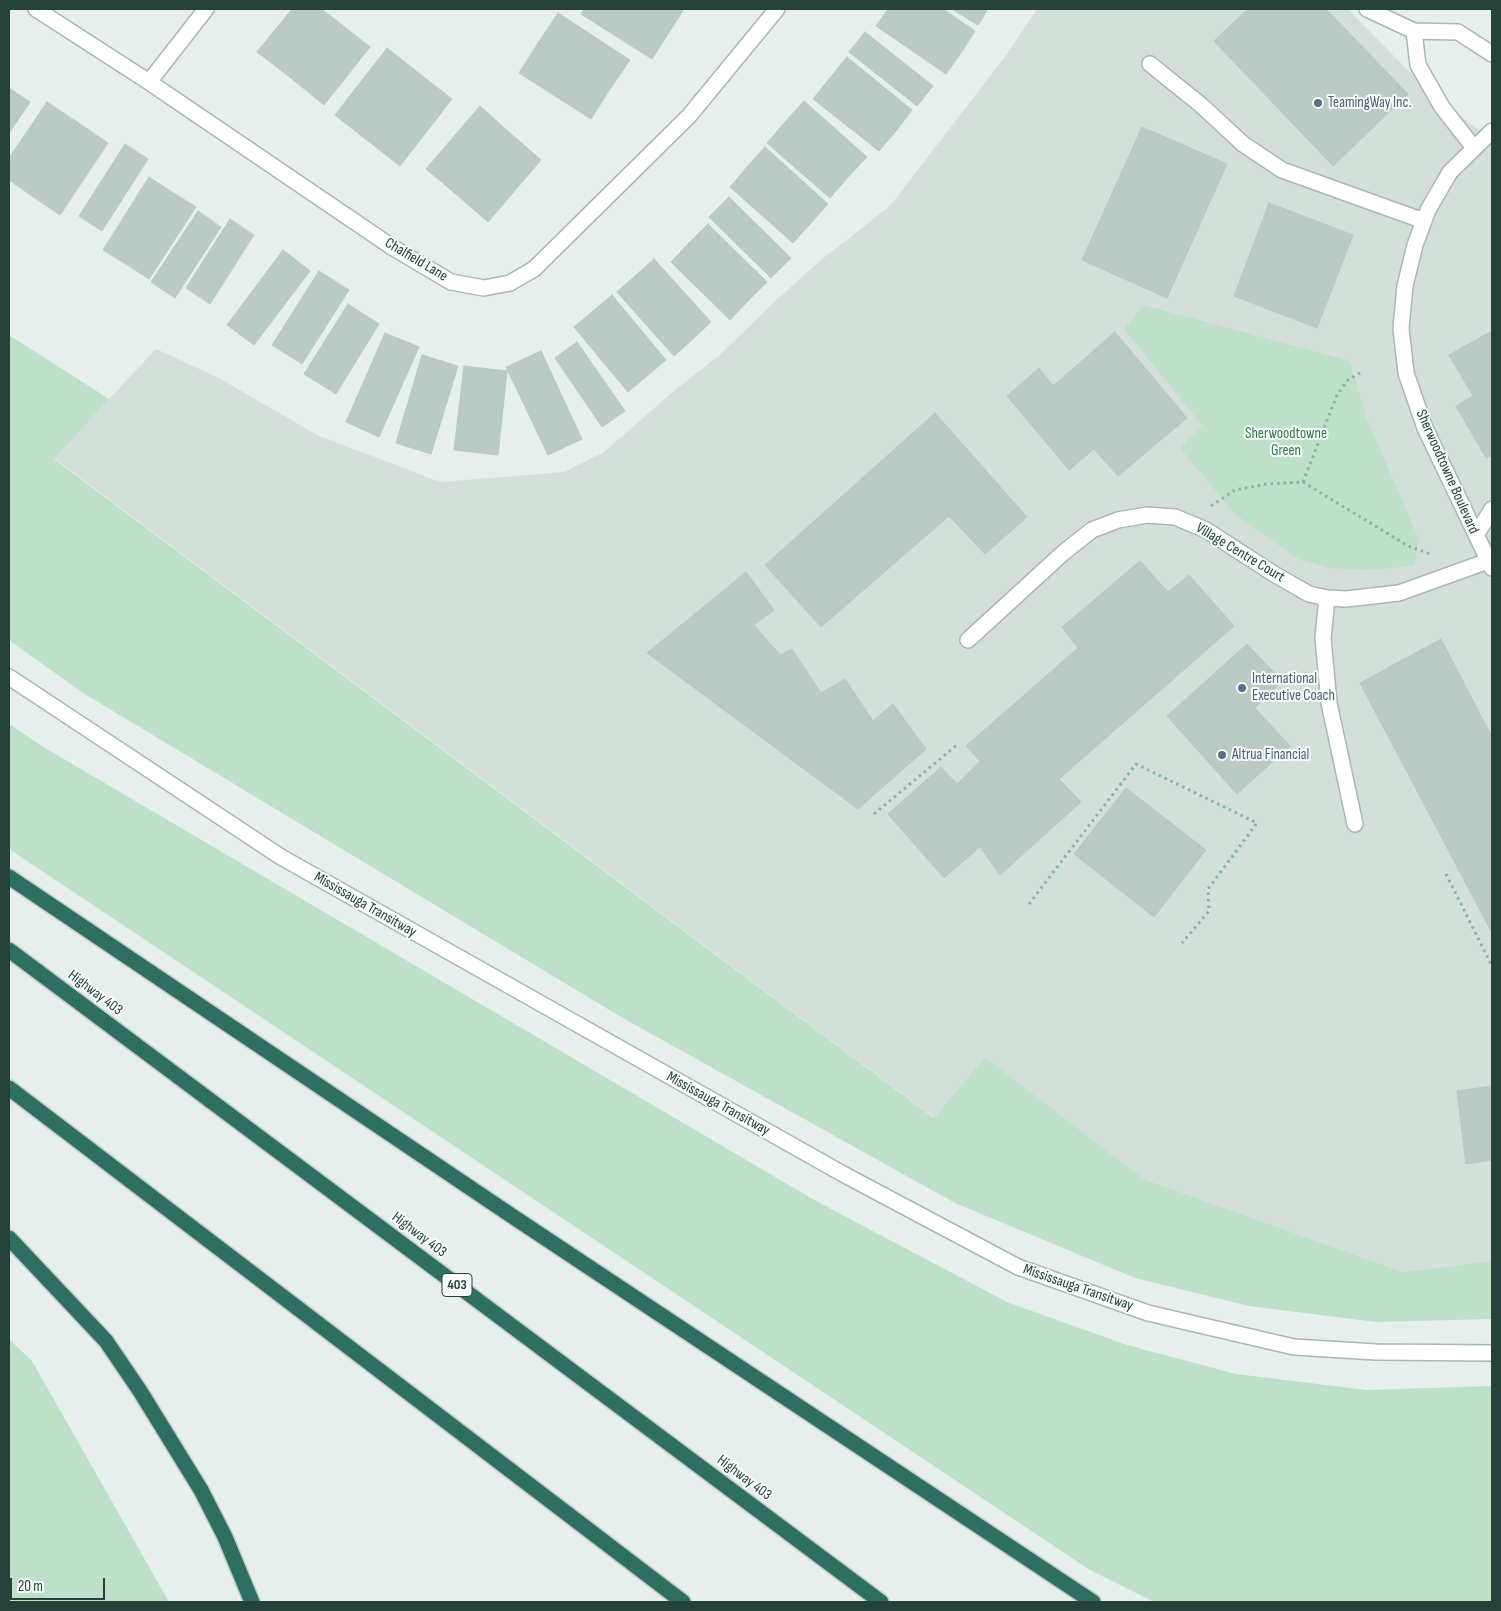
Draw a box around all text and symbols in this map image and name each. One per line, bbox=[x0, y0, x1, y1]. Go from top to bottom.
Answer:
place label: TeamingWay Inc. bbox=[1328, 94, 1412, 112]
marker: TeamingWay Inc. bbox=[1312, 97, 1324, 109]
street label: Chalfield Lane bbox=[381, 234, 451, 286]
street label: Sherwoodtowne Boulevard bbox=[1412, 407, 1482, 537]
park label: Sherwoodtowne Green bbox=[1245, 425, 1327, 460]
street label: Village Centre Court bbox=[1192, 519, 1288, 587]
place label: International Executive Coach bbox=[1252, 670, 1335, 705]
marker: International Executive Coach bbox=[1236, 682, 1248, 694]
place label: Altrua Financial bbox=[1232, 746, 1309, 764]
marker: Altrua Financial bbox=[1216, 749, 1228, 761]
street label: Mississauga Transitway bbox=[311, 868, 419, 942]
street label: Highway 403 bbox=[64, 967, 126, 1019]
street label: Mississauga Transitway bbox=[663, 1068, 773, 1140]
street label: Highway 403 bbox=[388, 1209, 450, 1261]
street label: Mississauga Transitway bbox=[1021, 1261, 1135, 1315]
road number: 403 bbox=[442, 1274, 472, 1296]
street label: Highway 403 bbox=[713, 1452, 775, 1504]
scale bar bbox=[12, 1568, 108, 1600]
text: 20 m bbox=[18, 1577, 43, 1596]

